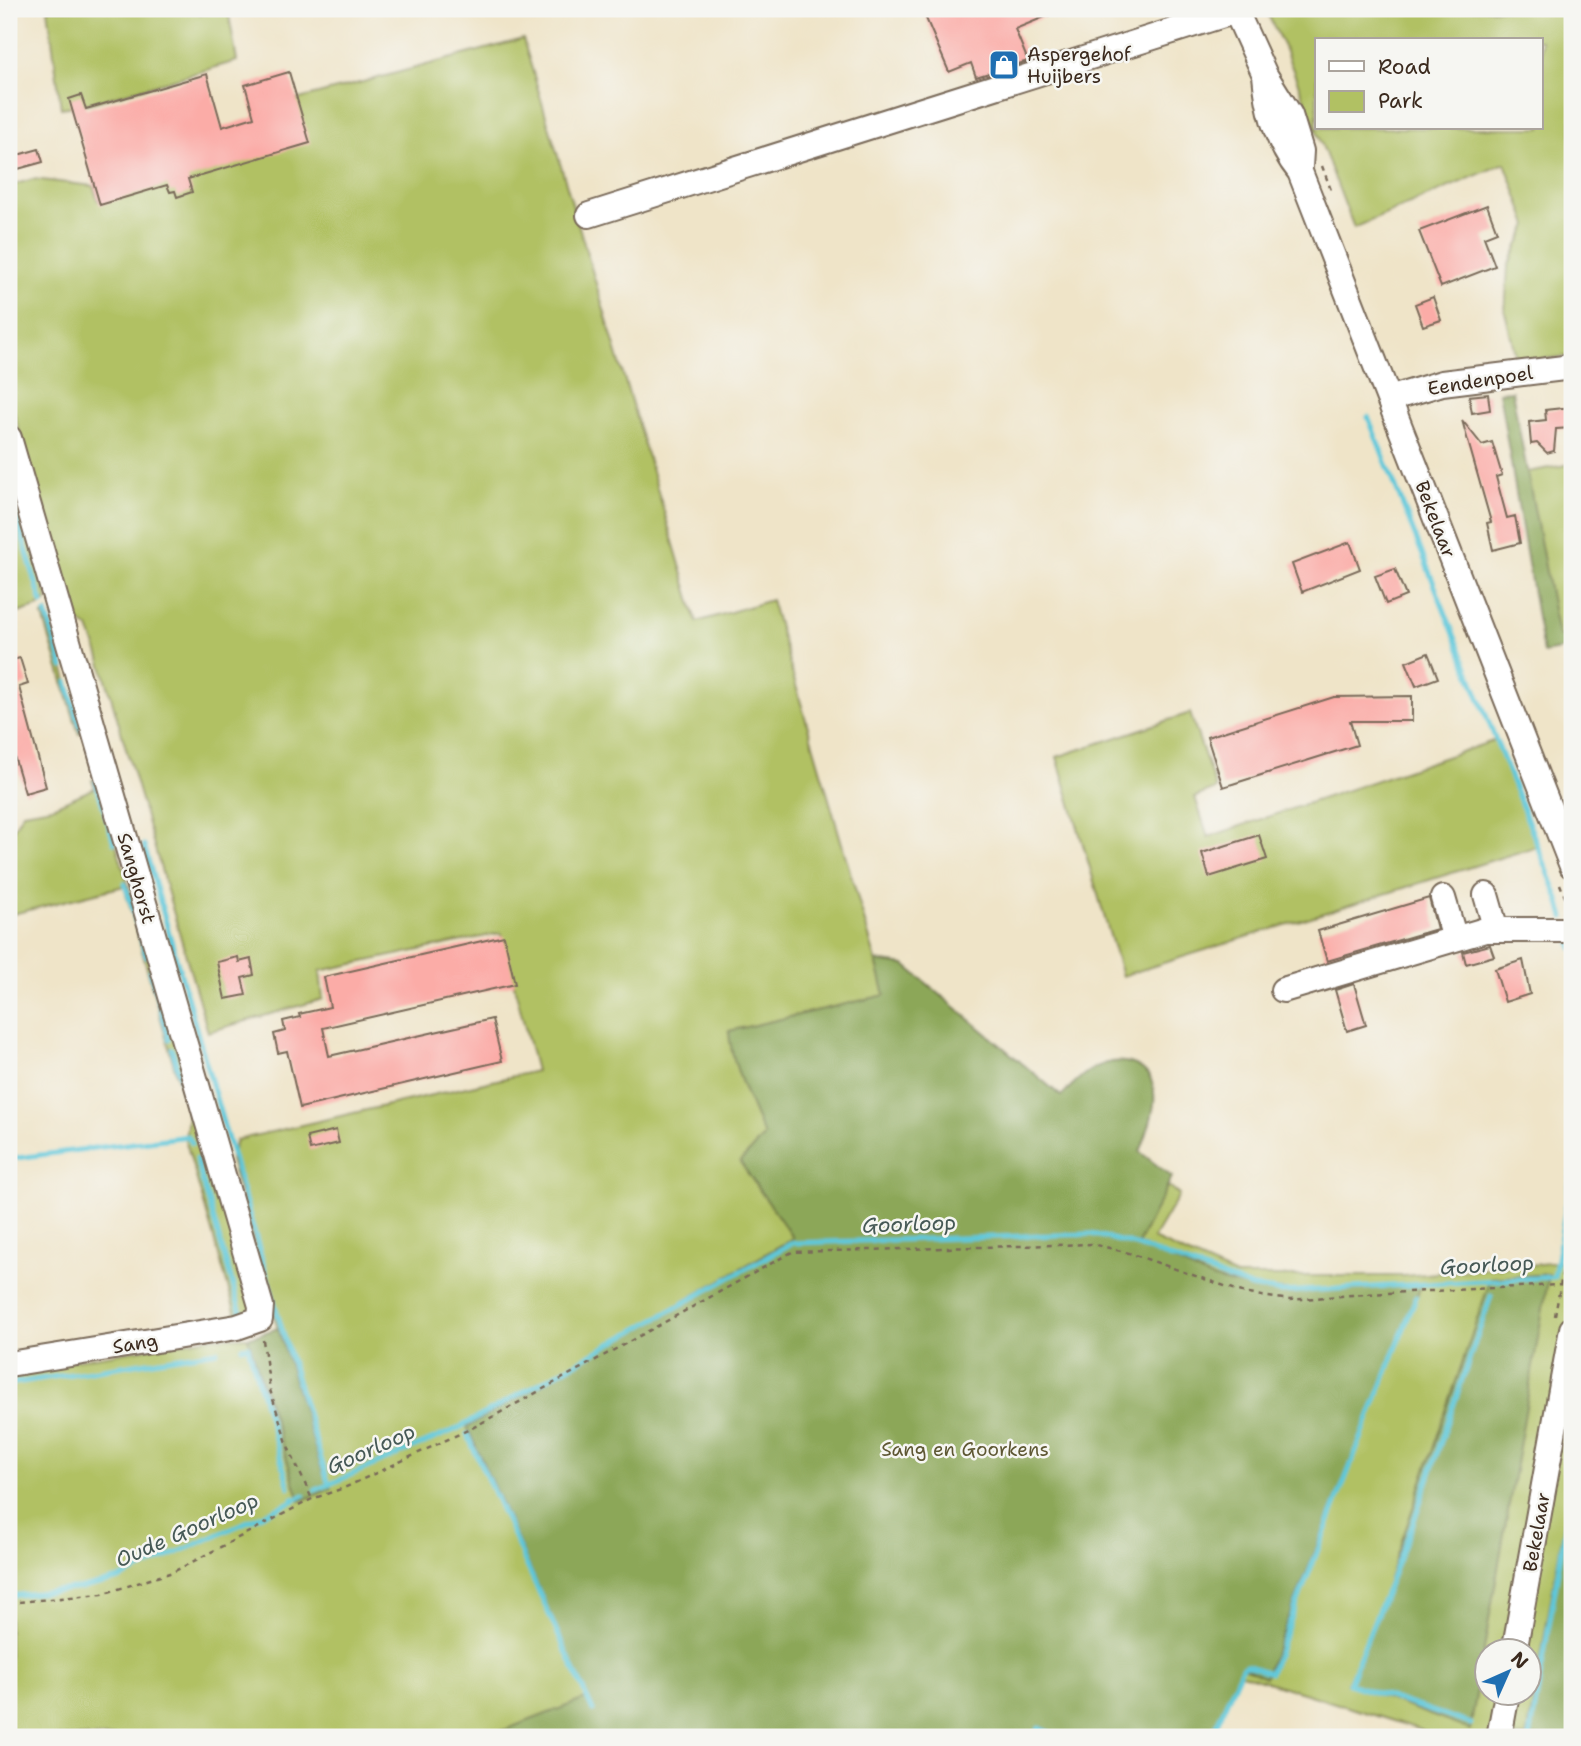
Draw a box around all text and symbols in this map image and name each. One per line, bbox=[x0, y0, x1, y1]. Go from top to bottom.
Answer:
legend bbox=[1315, 38, 1542, 130]
place label: Aspergehof Huijbers bbox=[1027, 42, 1132, 89]
shop icon: Aspergehof Huijbers bbox=[987, 48, 1021, 82]
text: Road bbox=[1378, 53, 1431, 81]
text: Park bbox=[1378, 87, 1423, 115]
street label: Eendenpoel bbox=[1426, 360, 1535, 401]
street label: Bekelaar bbox=[1409, 477, 1462, 561]
street label: Sanghorst bbox=[112, 830, 161, 927]
water label: Goorloop bbox=[861, 1208, 957, 1240]
water label: Goorloop bbox=[1439, 1249, 1535, 1281]
street label: Sang bbox=[111, 1328, 159, 1359]
water label: Goorloop bbox=[322, 1417, 420, 1481]
park label: Sang en Goorkens bbox=[881, 1437, 1049, 1462]
water label: Oude Goorloop bbox=[111, 1486, 263, 1574]
street label: Bekelaar bbox=[1517, 1490, 1556, 1574]
north arrow bbox=[1472, 1638, 1542, 1708]
text: N bbox=[1506, 1646, 1534, 1674]

